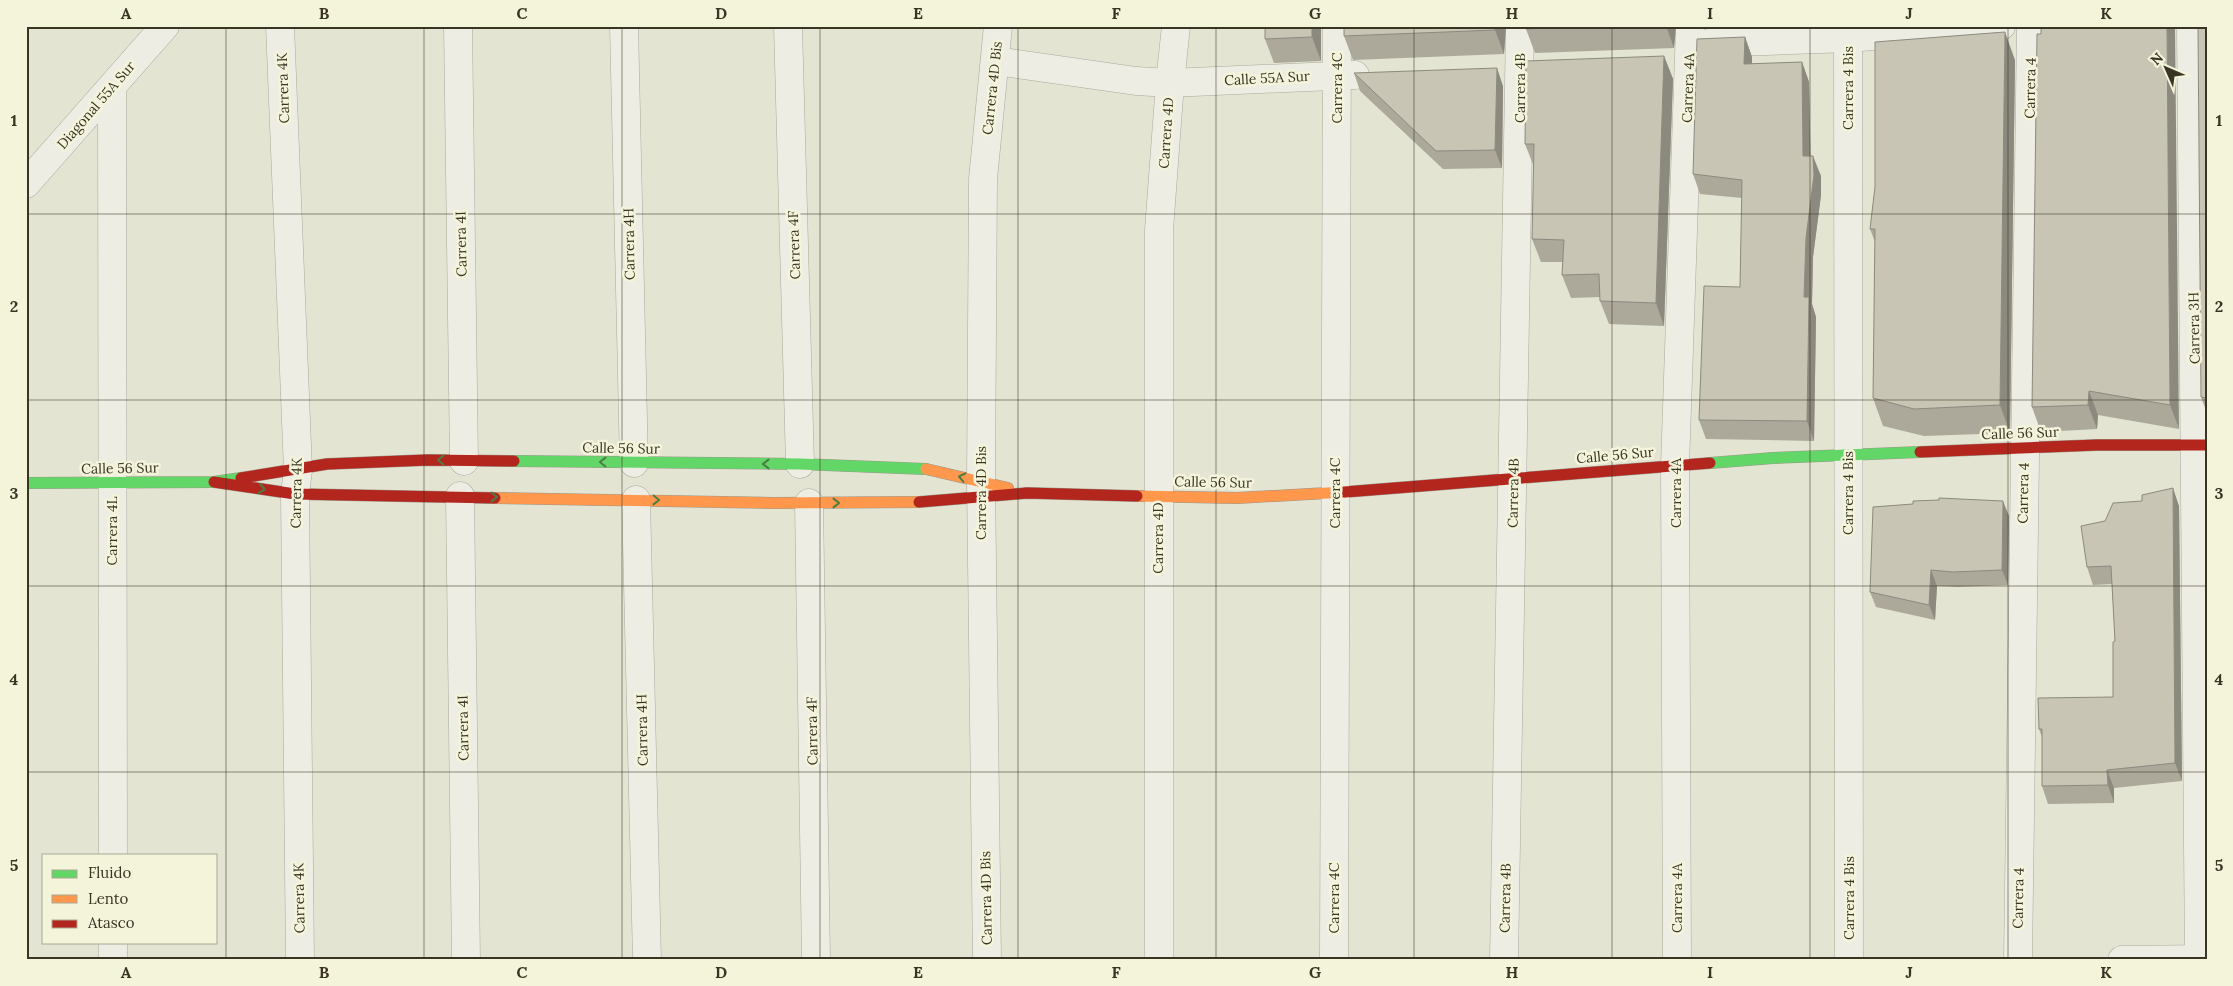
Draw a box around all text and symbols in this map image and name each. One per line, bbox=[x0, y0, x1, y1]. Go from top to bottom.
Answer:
text: A bbox=[121, 3, 132, 23]
text: B bbox=[319, 3, 330, 23]
text: C bbox=[516, 3, 528, 23]
text: D bbox=[715, 3, 727, 23]
text: E bbox=[913, 3, 923, 23]
text: F bbox=[1111, 3, 1121, 23]
text: G bbox=[1309, 3, 1321, 23]
text: H bbox=[1506, 3, 1519, 23]
text: I bbox=[1707, 3, 1713, 23]
text: J bbox=[1905, 3, 1913, 23]
text: K bbox=[2100, 3, 2112, 23]
street label: Carrera 4D Bis bbox=[978, 40, 1006, 136]
north arrow bbox=[2140, 42, 2190, 92]
street label: Carrera 4 Bis bbox=[1839, 46, 1857, 130]
text: N bbox=[2147, 48, 2167, 69]
street label: Carrera 4K bbox=[273, 52, 293, 124]
street label: Carrera 4C bbox=[1328, 52, 1346, 123]
street label: Carrera 4B bbox=[1511, 53, 1529, 123]
street label: Carrera 4A bbox=[1678, 53, 1698, 123]
street label: Diagonal 55A Sur bbox=[53, 57, 139, 153]
street label: Carrera 4 bbox=[2020, 57, 2040, 119]
street label: Calle 55A Sur bbox=[1224, 67, 1310, 89]
street label: Carrera 4D bbox=[1155, 97, 1177, 169]
text: 1 bbox=[11, 110, 17, 130]
text: 1 bbox=[2216, 110, 2222, 130]
street label: Carrera 4H bbox=[619, 208, 639, 280]
street label: Carrera 4F bbox=[784, 210, 804, 280]
street label: Carrera 4I bbox=[451, 211, 471, 277]
street label: Carrera 3H bbox=[2184, 292, 2204, 364]
text: 2 bbox=[10, 296, 18, 316]
text: 2 bbox=[2215, 296, 2223, 316]
street label: Calle 56 Sur bbox=[1981, 423, 2059, 443]
street label: Calle 56 Sur bbox=[582, 438, 660, 458]
street label: Calle 56 Sur bbox=[1576, 443, 1654, 467]
street label: Carrera 4D Bis bbox=[972, 446, 990, 540]
street label: Carrera 4 Bis bbox=[1839, 451, 1857, 535]
one-way arrow bbox=[437, 455, 445, 466]
street label: Carrera 4K bbox=[286, 457, 306, 528]
one-way arrow bbox=[599, 457, 607, 467]
street label: Carrera 4C bbox=[1326, 457, 1344, 528]
street label: Calle 56 Sur bbox=[81, 458, 159, 478]
street label: Carrera 4B bbox=[1503, 458, 1523, 528]
street label: Carrera 4A bbox=[1667, 458, 1685, 528]
one-way arrow bbox=[762, 459, 770, 469]
street label: Carrera 4 bbox=[2013, 462, 2033, 524]
one-way arrow bbox=[958, 472, 967, 483]
street label: Calle 56 Sur bbox=[1174, 472, 1252, 492]
text: 3 bbox=[10, 483, 19, 503]
text: 3 bbox=[2215, 483, 2224, 503]
one-way arrow bbox=[258, 484, 266, 494]
one-way arrow bbox=[490, 492, 498, 502]
one-way arrow bbox=[653, 495, 661, 505]
street label: Carrera 4L bbox=[103, 496, 121, 566]
one-way arrow bbox=[833, 498, 841, 508]
street label: Carrera 4D bbox=[1149, 502, 1167, 574]
text: 4 bbox=[10, 669, 19, 689]
text: 4 bbox=[2215, 669, 2224, 689]
street label: Carrera 4H bbox=[632, 694, 652, 766]
street label: Carrera 4I bbox=[453, 695, 473, 761]
street label: Carrera 4F bbox=[802, 696, 822, 766]
street label: Carrera 4D Bis bbox=[976, 851, 996, 945]
legend bbox=[42, 854, 218, 944]
text: 5 bbox=[10, 855, 19, 875]
text: 5 bbox=[2215, 855, 2224, 875]
street label: Carrera 4 Bis bbox=[1840, 856, 1858, 940]
street label: Carrera 4K bbox=[289, 862, 309, 933]
street label: Carrera 4C bbox=[1325, 862, 1343, 933]
text: Fluido bbox=[88, 863, 131, 882]
street label: Carrera 4B bbox=[1495, 863, 1515, 933]
street label: Carrera 4A bbox=[1668, 863, 1686, 933]
street label: Carrera 4 bbox=[2008, 867, 2028, 929]
text: Lento bbox=[88, 889, 129, 908]
text: Atasco bbox=[87, 913, 135, 932]
text: A bbox=[121, 962, 132, 982]
text: B bbox=[319, 962, 330, 982]
text: C bbox=[516, 962, 528, 982]
text: D bbox=[715, 962, 727, 982]
text: E bbox=[913, 962, 923, 982]
text: F bbox=[1111, 962, 1121, 982]
text: G bbox=[1309, 962, 1321, 982]
text: H bbox=[1506, 962, 1519, 982]
text: I bbox=[1707, 962, 1713, 982]
text: J bbox=[1905, 962, 1913, 982]
text: K bbox=[2100, 962, 2112, 982]

